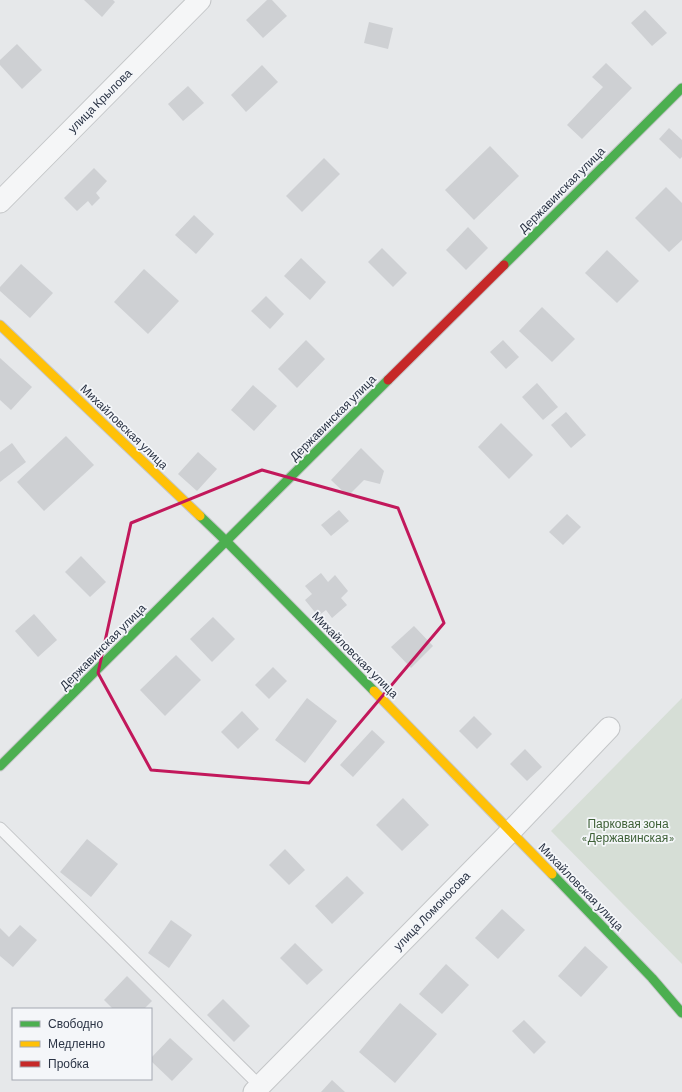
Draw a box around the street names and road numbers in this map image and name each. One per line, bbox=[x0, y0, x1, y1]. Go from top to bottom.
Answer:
street label: улица Крылова bbox=[65, 65, 135, 136]
street label: Державинская улица bbox=[515, 143, 608, 236]
street label: Державинская улица bbox=[286, 371, 379, 464]
street label: Михайловская улица bbox=[77, 381, 172, 473]
street label: Державинская улица bbox=[56, 600, 149, 693]
street label: Михайловская улица bbox=[309, 608, 402, 701]
street label: Михайловская улица bbox=[536, 840, 627, 934]
street label: улица Ломоносова bbox=[390, 868, 473, 953]

